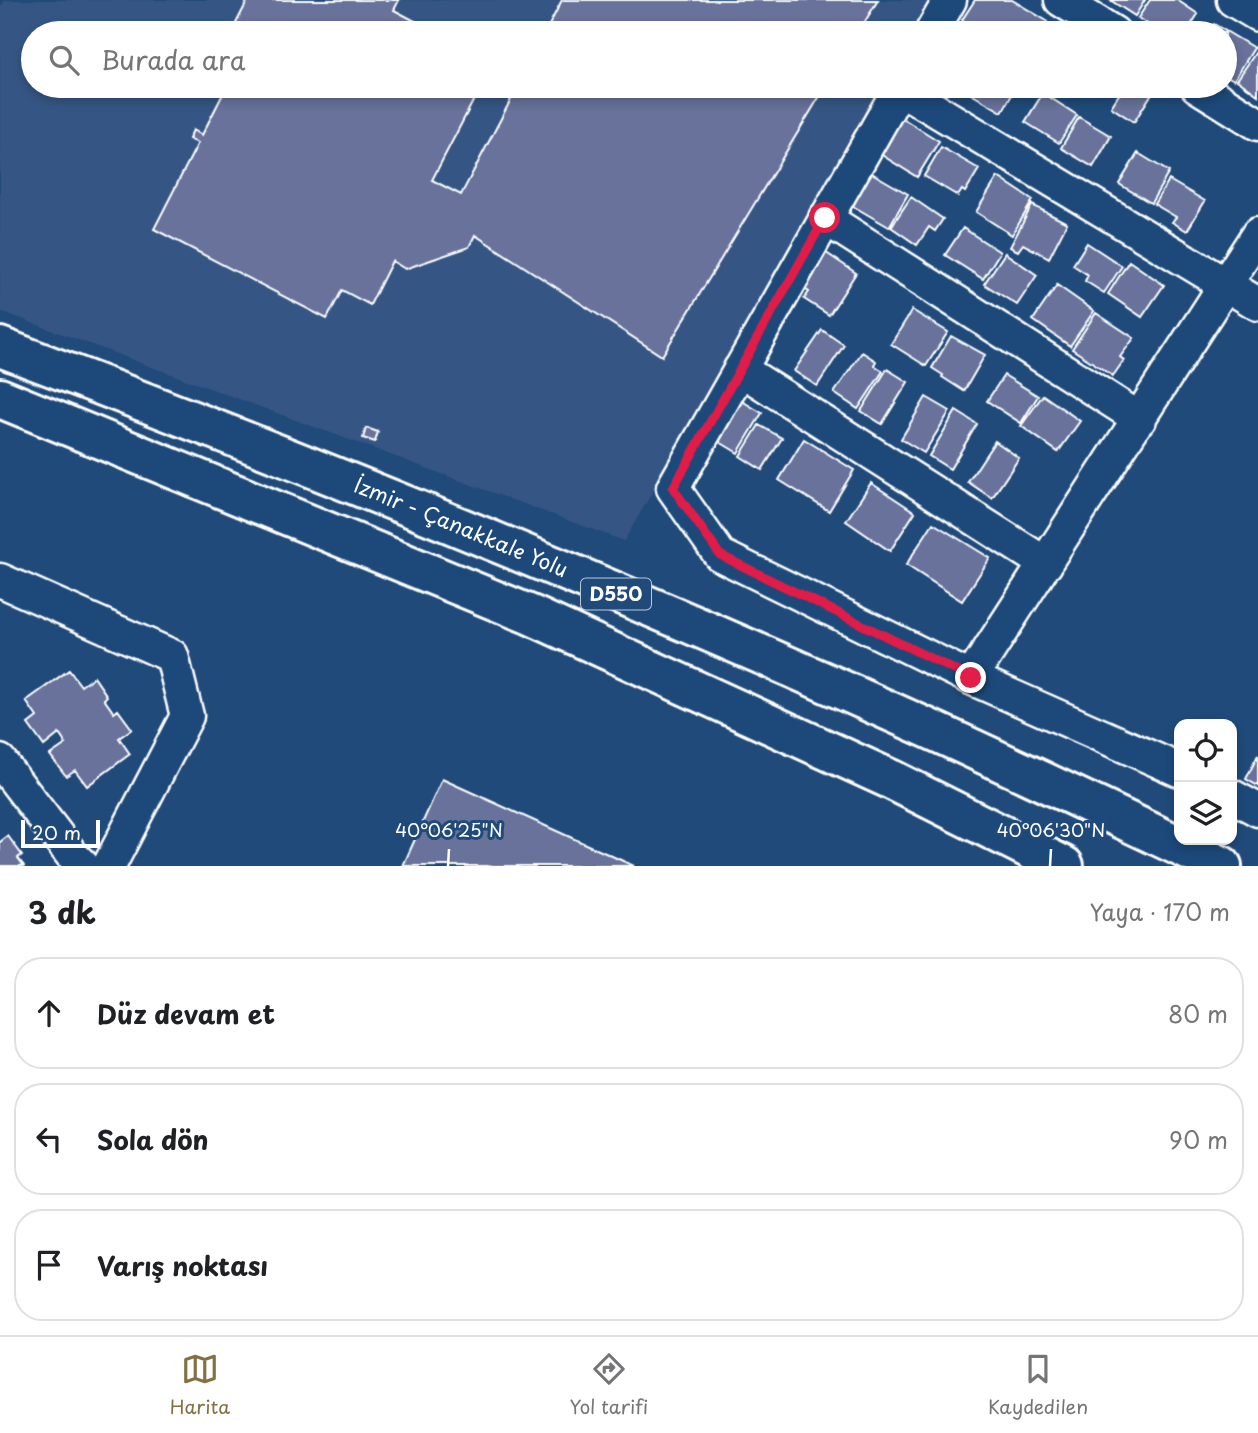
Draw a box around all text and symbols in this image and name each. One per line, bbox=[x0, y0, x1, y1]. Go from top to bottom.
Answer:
search box bbox=[21, 21, 1237, 98]
text: Burada ara bbox=[101, 40, 245, 79]
icon: search bbox=[45, 41, 83, 79]
route start bbox=[809, 202, 840, 233]
street label: İzmir - Çanakkale Yolu bbox=[350, 468, 573, 584]
road number: D550 bbox=[581, 579, 651, 610]
route end bbox=[955, 662, 986, 693]
map controls bbox=[1174, 719, 1237, 845]
button: locate bbox=[1174, 719, 1237, 782]
button: layers bbox=[1174, 782, 1237, 845]
text: 40°06'25"N bbox=[395, 816, 503, 843]
text: 40°06'30"N bbox=[997, 816, 1105, 843]
scale bar bbox=[21, 817, 100, 849]
text: 20 m bbox=[32, 818, 81, 846]
text: 3 dk bbox=[28, 889, 96, 934]
text: Yaya · 170 m bbox=[1090, 894, 1230, 929]
icon: ahead bbox=[30, 994, 68, 1032]
text: Düz devam et bbox=[97, 994, 275, 1033]
text: 80 m bbox=[1168, 996, 1228, 1031]
icon: left bbox=[30, 1120, 68, 1158]
text: Sola dön bbox=[97, 1120, 208, 1159]
text: 90 m bbox=[1169, 1122, 1228, 1157]
icon: arrive bbox=[30, 1246, 68, 1284]
text: Varış noktası bbox=[97, 1246, 268, 1285]
tab: Harita bbox=[170, 1350, 230, 1420]
tab: Yol tarifi bbox=[570, 1350, 648, 1420]
tab: Kaydedilen bbox=[988, 1350, 1088, 1420]

